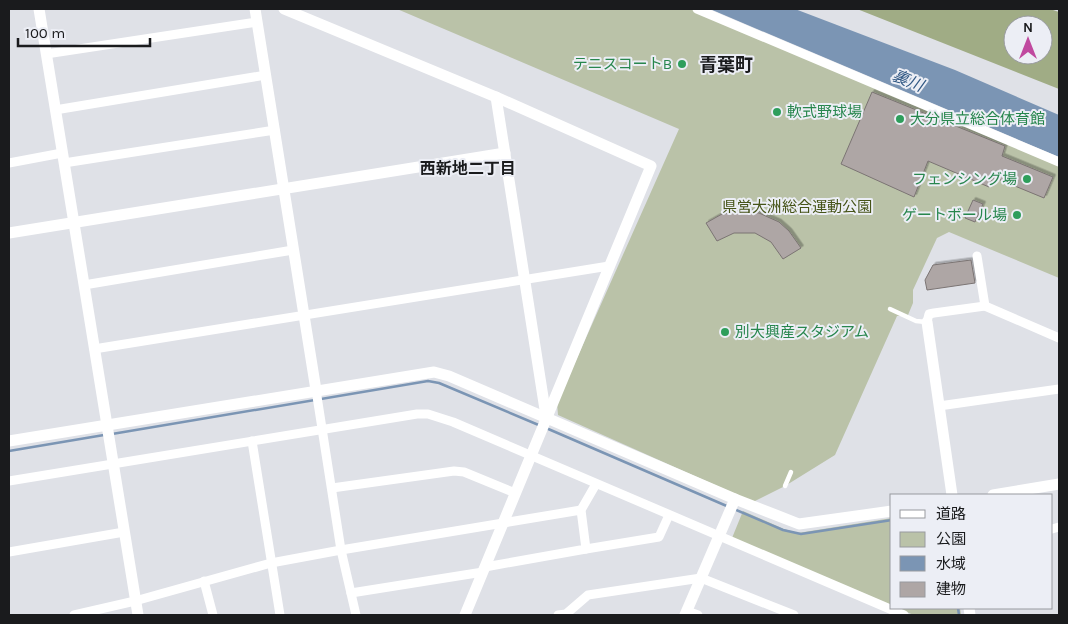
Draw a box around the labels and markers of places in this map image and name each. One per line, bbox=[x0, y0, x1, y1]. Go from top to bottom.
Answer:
place label: テニスコートB bbox=[573, 55, 672, 73]
marker: テニスコートB bbox=[676, 58, 688, 70]
place label: 軟式野球場 bbox=[787, 103, 862, 121]
marker: 軟式野球場 bbox=[771, 106, 783, 118]
place label: 大分県立総合体育館 bbox=[910, 110, 1045, 128]
marker: 大分県立総合体育館 bbox=[894, 113, 906, 125]
place label: フェンシング場 bbox=[912, 170, 1017, 188]
marker: フェンシング場 bbox=[1021, 173, 1033, 185]
place label: ゲートボール場 bbox=[902, 206, 1007, 224]
marker: ゲートボール場 bbox=[1011, 209, 1023, 221]
place label: 別大興産スタジアム bbox=[735, 323, 869, 341]
marker: 別大興産スタジアム bbox=[719, 326, 731, 338]

